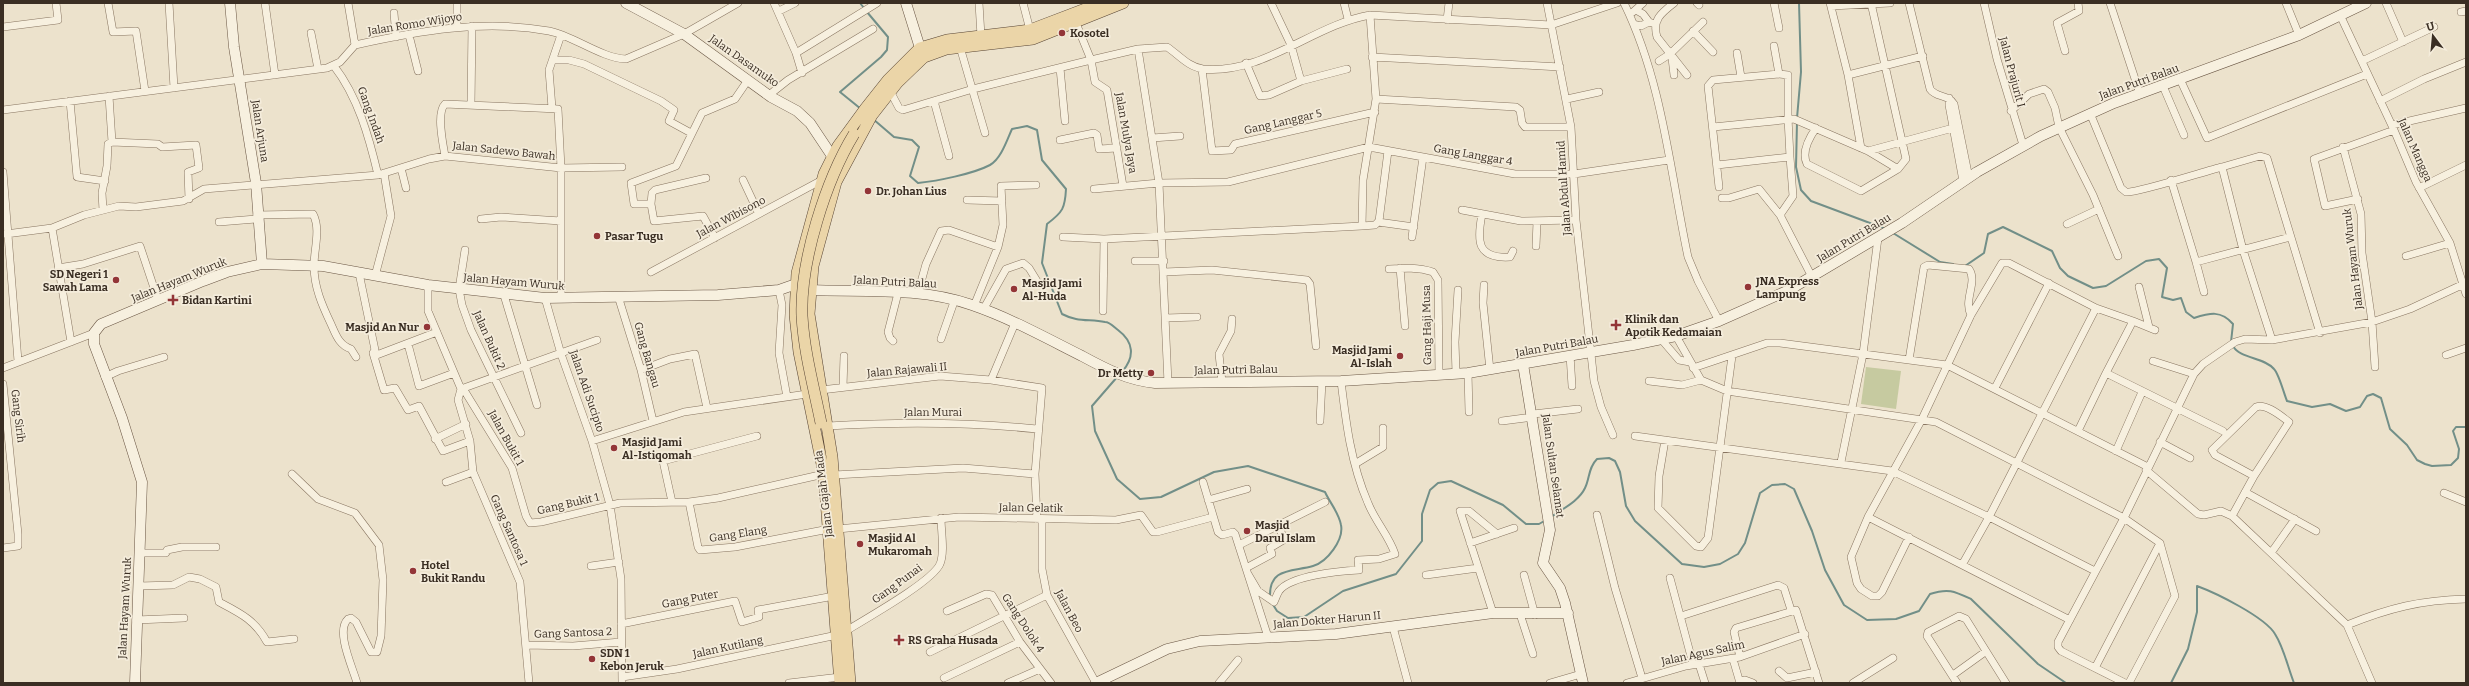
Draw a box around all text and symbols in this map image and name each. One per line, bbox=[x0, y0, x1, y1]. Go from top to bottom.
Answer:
street label: Jalan Romo Wijoyo bbox=[366, 10, 463, 38]
north arrow bbox=[2413, 16, 2453, 56]
text: U bbox=[2425, 19, 2436, 34]
place label: Kosotel bbox=[1070, 27, 1110, 40]
marker: Kosotel bbox=[1057, 28, 1067, 38]
street label: Jalan Dasamuko bbox=[706, 32, 781, 90]
street label: Jalan Prajurit I bbox=[1996, 34, 2028, 109]
street label: Jalan Putri Balau bbox=[2096, 62, 2181, 103]
street label: Gang Indah bbox=[355, 85, 387, 145]
street label: Jalan Mulya Jaya bbox=[1112, 91, 1140, 174]
street label: Jalan Arjuna bbox=[249, 98, 271, 163]
street label: Gang Langgar 5 bbox=[1243, 107, 1323, 137]
street label: Jalan Mangga bbox=[2395, 115, 2435, 184]
street label: Jalan Sadewo Bawah bbox=[451, 139, 556, 163]
street label: Jalan Abdul Hamid bbox=[1554, 140, 1574, 237]
street label: Gang Langgar 4 bbox=[1432, 142, 1514, 168]
place label: Dr. Johan Lius bbox=[876, 185, 947, 198]
marker: Dr. Johan Lius bbox=[863, 186, 873, 196]
street label: Jalan Wibisono bbox=[693, 193, 768, 241]
street label: Jalan Hayam Wuruk bbox=[2340, 207, 2366, 311]
street label: Jalan Putri Balau bbox=[1814, 211, 1893, 266]
place label: Pasar Tugu bbox=[605, 230, 663, 243]
marker: Pasar Tugu bbox=[592, 231, 602, 241]
street label: Jalan Hayam Wuruk bbox=[129, 255, 229, 305]
place label: SD Negeri 1 Sawah Lama bbox=[43, 268, 109, 294]
street label: Jalan Hayam Wuruk bbox=[462, 271, 566, 293]
street label: Jalan Putri Balau bbox=[852, 273, 937, 291]
marker: SD Negeri 1 Sawah Lama bbox=[111, 275, 121, 285]
place label: JNA Express Lampung bbox=[1755, 275, 1819, 301]
place label: Masjid Jami Al-Huda bbox=[1022, 277, 1083, 303]
marker: JNA Express Lampung bbox=[1743, 282, 1753, 292]
marker: Masjid Jami Al-Huda bbox=[1009, 284, 1019, 294]
street label: Gang Haji Musa bbox=[1420, 285, 1434, 365]
marker: Bidan Kartini bbox=[167, 294, 179, 306]
place label: Bidan Kartini bbox=[182, 294, 252, 307]
street label: Jalan Bukit 2 bbox=[470, 308, 508, 371]
place label: Klinik dan Apotik Kedamaian bbox=[1625, 313, 1722, 339]
marker: Klinik dan Apotik Kedamaian bbox=[1610, 319, 1622, 331]
place label: Masjid An Nur bbox=[345, 321, 420, 334]
street label: Gang Bangau bbox=[631, 321, 663, 390]
marker: Masjid An Nur bbox=[422, 322, 432, 332]
street label: Jalan Putri Balau bbox=[1514, 332, 1600, 360]
place label: Masjid Jami Al-Islah bbox=[1332, 344, 1392, 370]
street label: Jalan Adi Sucipto bbox=[567, 347, 607, 434]
marker: Masjid Jami Al-Islah bbox=[1395, 351, 1405, 361]
street label: Jalan Rajawali II bbox=[865, 360, 948, 380]
street label: Jalan Putri Balau bbox=[1193, 363, 1278, 377]
place label: Dr Metty bbox=[1098, 367, 1144, 380]
marker: Dr Metty bbox=[1146, 368, 1156, 378]
street label: Gang Sirih bbox=[8, 389, 28, 444]
street label: Jalan Murai bbox=[903, 406, 963, 419]
street label: Jalan Bukit 1 bbox=[485, 407, 527, 468]
street label: Jalan Sultan Selamat bbox=[1539, 412, 1567, 519]
place label: Masjid Jami Al-Istiqomah bbox=[622, 436, 692, 462]
marker: Masjid Jami Al-Istiqomah bbox=[609, 443, 619, 453]
street label: Jalan Gajah Mada bbox=[812, 450, 836, 539]
street label: Gang Bukit 1 bbox=[536, 490, 601, 517]
street label: Gang Santosa 1 bbox=[487, 492, 531, 568]
street label: Jalan Gelatik bbox=[998, 501, 1064, 515]
place label: Masjid Darul Islam bbox=[1255, 519, 1316, 545]
street label: Gang Elang bbox=[708, 523, 768, 545]
marker: Masjid Darul Islam bbox=[1242, 526, 1252, 536]
place label: Masjid Al Mukaromah bbox=[868, 532, 932, 558]
marker: Masjid Al Mukaromah bbox=[855, 539, 865, 549]
street label: Jalan Hayam Wuruk bbox=[116, 556, 134, 660]
place label: Hotel Bukit Randu bbox=[421, 559, 485, 585]
street label: Gang Punai bbox=[869, 561, 925, 607]
marker: Hotel Bukit Randu bbox=[408, 566, 418, 576]
street label: Jalan Beo bbox=[1052, 586, 1086, 635]
street label: Gang Puter bbox=[661, 587, 719, 611]
street label: Gang Dolok 4 bbox=[999, 591, 1047, 655]
street label: Jalan Dokter Harun II bbox=[1272, 609, 1381, 631]
street label: Gang Santosa 2 bbox=[534, 625, 612, 641]
street label: Jalan Kutilang bbox=[691, 633, 764, 661]
marker: RS Graha Husada bbox=[893, 634, 905, 646]
place label: RS Graha Husada bbox=[908, 634, 999, 647]
street label: Jalan Agus Salim bbox=[1659, 638, 1746, 668]
place label: SDN 1 Kebon Jeruk bbox=[600, 647, 664, 673]
marker: SDN 1 Kebon Jeruk bbox=[587, 654, 597, 664]

